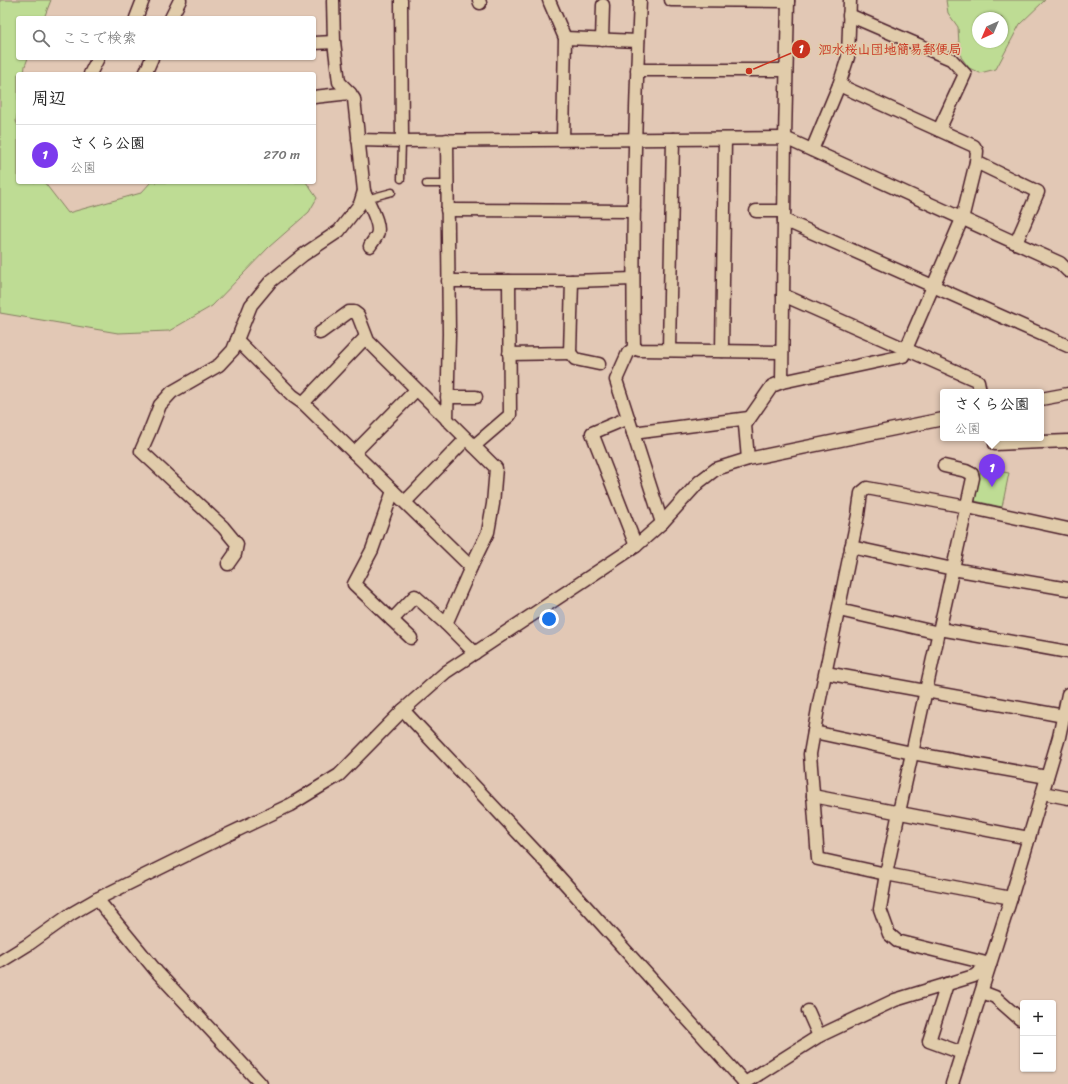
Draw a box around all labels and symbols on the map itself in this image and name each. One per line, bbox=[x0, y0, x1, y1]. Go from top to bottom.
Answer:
north arrow bbox=[972, 12, 1008, 48]
callout: 泗水桜山団地簡易郵便局 bbox=[791, 37, 970, 62]
text: 1 bbox=[798, 38, 804, 60]
text: 泗水桜山団地簡易郵便局 bbox=[818, 38, 962, 61]
pin: 1 bbox=[979, 454, 1005, 487]
your location bbox=[539, 609, 559, 629]

